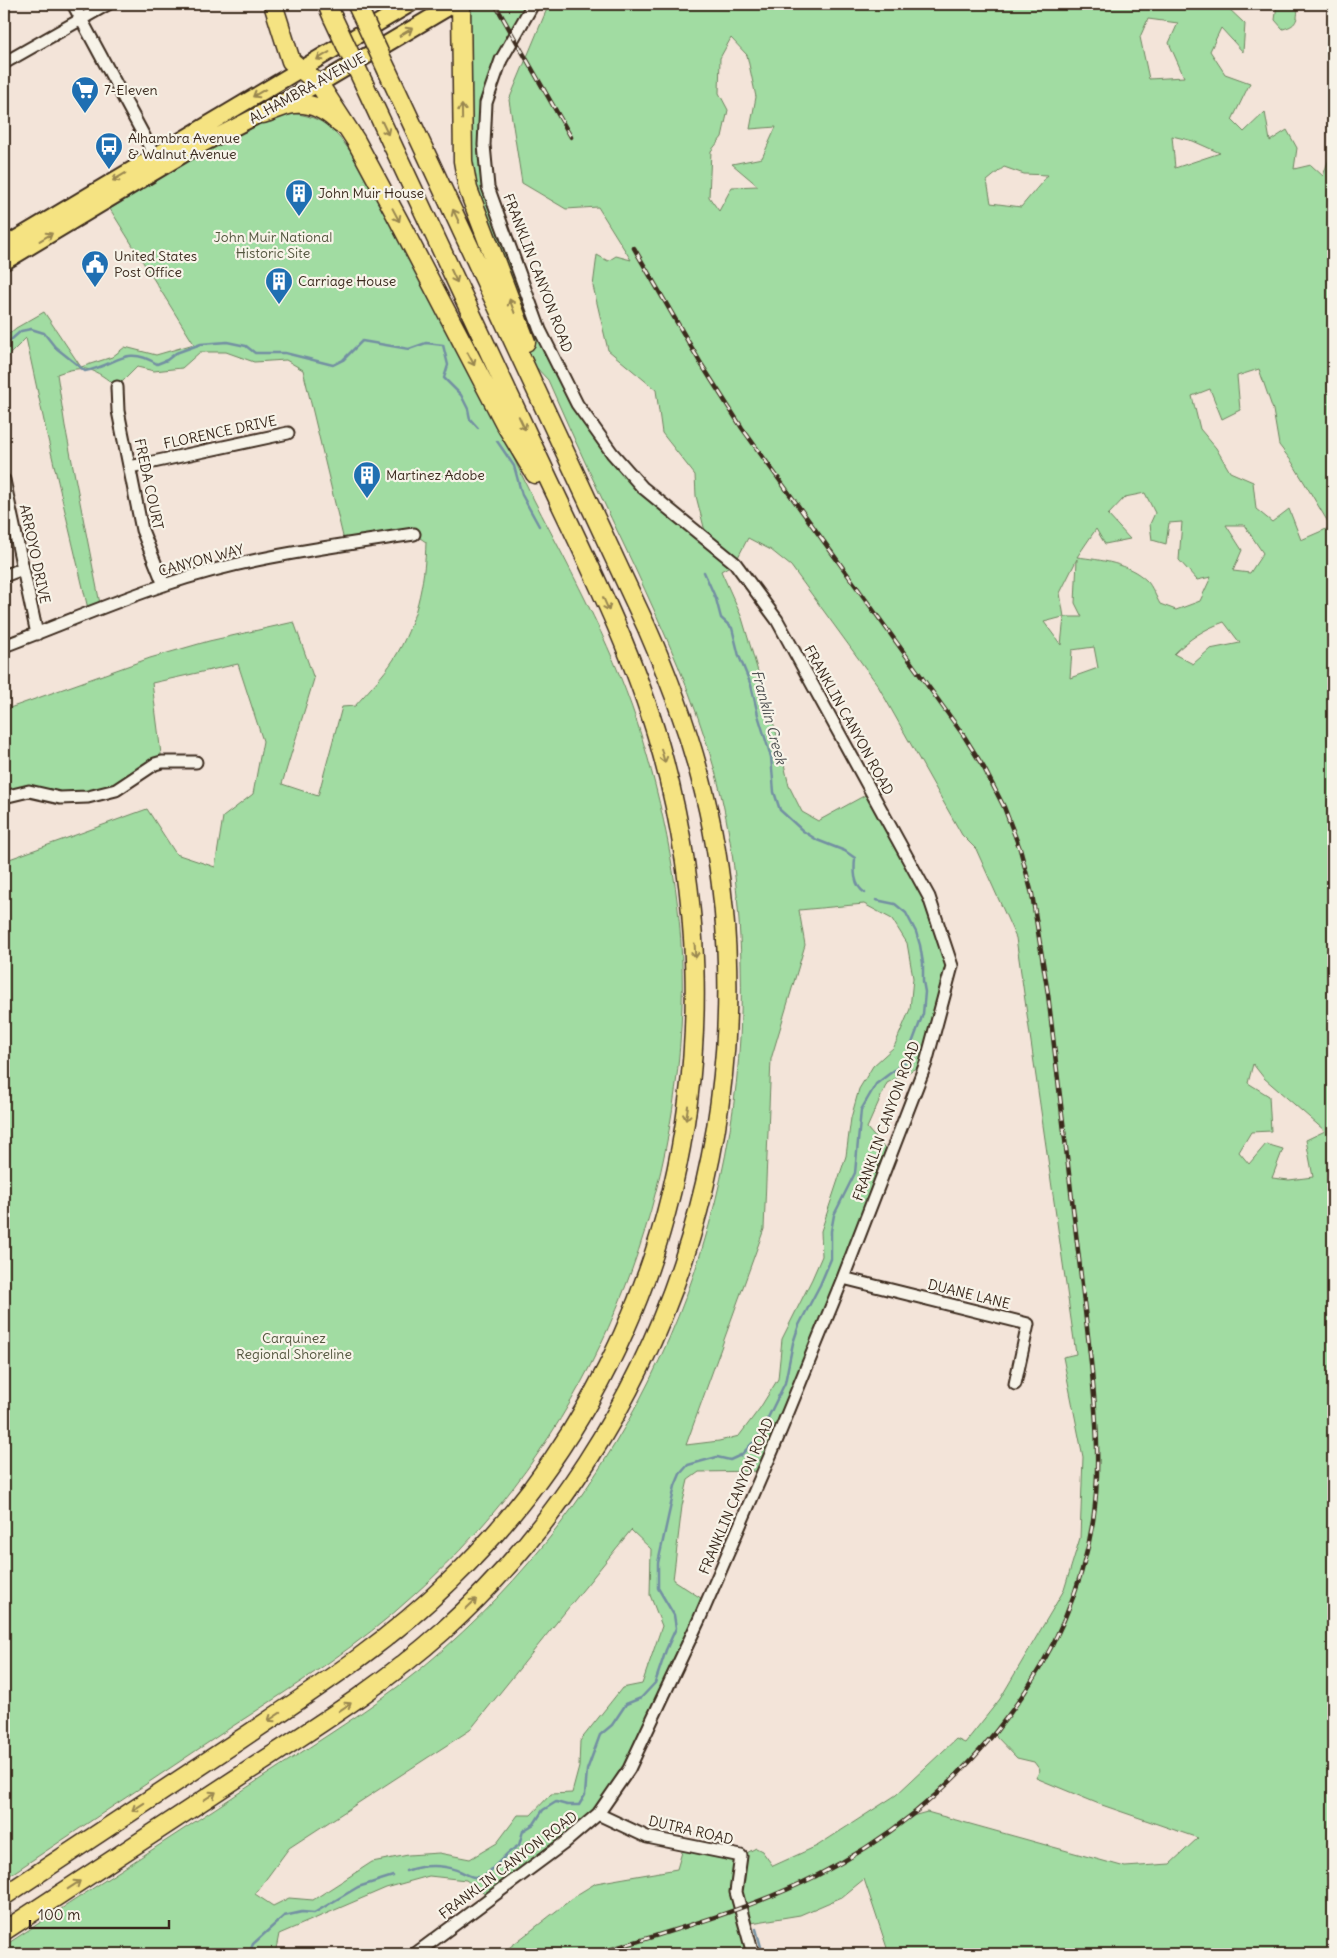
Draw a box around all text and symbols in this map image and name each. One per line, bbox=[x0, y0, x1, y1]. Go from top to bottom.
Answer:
one-way arrow bbox=[399, 27, 413, 37]
street label: ALHAMBRA AVENUE bbox=[246, 49, 368, 127]
one-way arrow bbox=[316, 51, 330, 61]
supermarket icon: 7-Eleven bbox=[70, 75, 100, 114]
place label: 7-Eleven bbox=[104, 81, 158, 99]
one-way arrow bbox=[252, 89, 266, 99]
one-way arrow bbox=[458, 105, 467, 121]
one-way arrow bbox=[380, 120, 390, 135]
place label: Alhambra Avenue & Walnut Avenue bbox=[128, 129, 240, 163]
bus stop icon: Alhambra Avenue & Walnut Avenue bbox=[94, 131, 124, 170]
one-way arrow bbox=[113, 172, 127, 182]
building icon: John Muir House bbox=[284, 178, 314, 217]
place label: John Muir House bbox=[318, 184, 424, 202]
street label: FRANKLIN CANYON ROAD bbox=[499, 191, 577, 355]
one-way arrow bbox=[392, 207, 401, 222]
one-way arrow bbox=[450, 209, 460, 224]
park label: John Muir National Historic Site bbox=[214, 228, 332, 262]
one-way arrow bbox=[38, 231, 52, 241]
place label: United States Post Office bbox=[114, 247, 197, 281]
public building icon: United States Post Office bbox=[80, 249, 110, 288]
building icon: Carriage House bbox=[264, 266, 294, 305]
one-way arrow bbox=[449, 268, 459, 283]
place label: Carriage House bbox=[298, 272, 396, 290]
one-way arrow bbox=[507, 299, 516, 314]
one-way arrow bbox=[467, 351, 476, 366]
street label: FLORENCE DRIVE bbox=[162, 411, 278, 453]
one-way arrow bbox=[518, 415, 527, 430]
street label: FREDA COURT bbox=[131, 437, 167, 531]
building icon: Martinez Adobe bbox=[352, 460, 382, 499]
place label: Martinez Adobe bbox=[386, 466, 485, 484]
street label: ARROYO DRIVE bbox=[16, 503, 54, 605]
street label: CANYON WAY bbox=[156, 540, 246, 580]
one-way arrow bbox=[602, 596, 612, 611]
street label: FRANKLIN CANYON ROAD bbox=[800, 642, 898, 798]
water label: Franklin Creek bbox=[748, 668, 792, 767]
one-way arrow bbox=[659, 748, 668, 764]
one-way arrow bbox=[690, 943, 699, 959]
street label: FRANKLIN CANYON ROAD bbox=[849, 1039, 923, 1203]
one-way arrow bbox=[682, 1104, 692, 1120]
street label: DUANE LANE bbox=[926, 1275, 1012, 1313]
park label: Carquinez Regional Shoreline bbox=[236, 1329, 352, 1363]
street label: FRANKLIN CANYON ROAD bbox=[695, 1415, 777, 1577]
one-way arrow bbox=[465, 1598, 478, 1610]
one-way arrow bbox=[338, 1702, 352, 1712]
one-way arrow bbox=[267, 1712, 281, 1722]
one-way arrow bbox=[202, 1791, 216, 1801]
one-way arrow bbox=[131, 1802, 145, 1812]
street label: FRANKLIN CANYON ROAD bbox=[435, 1807, 581, 1923]
street label: DUTRA ROAD bbox=[647, 1811, 735, 1849]
one-way arrow bbox=[66, 1880, 80, 1890]
scale bar bbox=[30, 1898, 169, 1930]
text: 100 m bbox=[38, 1905, 80, 1924]

